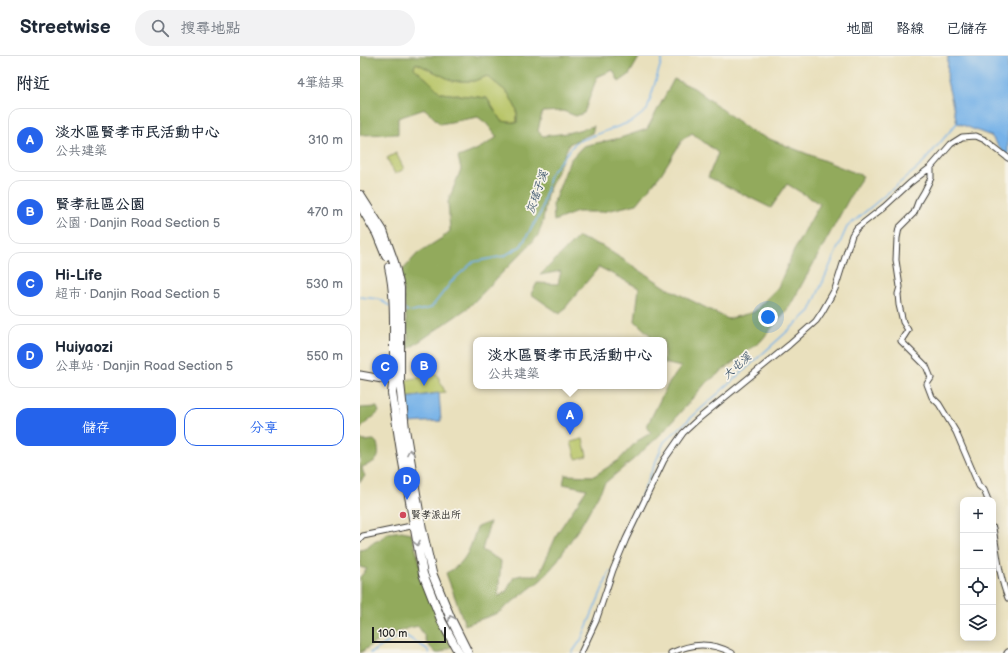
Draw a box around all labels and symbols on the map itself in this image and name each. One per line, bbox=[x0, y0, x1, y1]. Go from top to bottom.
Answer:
water label: 灰瑤子溪 bbox=[524, 168, 551, 215]
your location bbox=[758, 307, 778, 327]
water label: 大屯溪 bbox=[720, 349, 754, 382]
pin: B bbox=[411, 353, 437, 386]
pin: C bbox=[372, 354, 398, 387]
pin: A bbox=[557, 402, 583, 435]
one-way arrow bbox=[406, 449, 414, 455]
pin: D bbox=[394, 467, 420, 500]
place label: 賢孝派出所 bbox=[411, 509, 461, 521]
marker: 賢孝派出所 bbox=[398, 510, 408, 520]
one-way arrow bbox=[413, 540, 421, 546]
one-way arrow bbox=[448, 615, 456, 623]
scale bar bbox=[372, 625, 446, 644]

